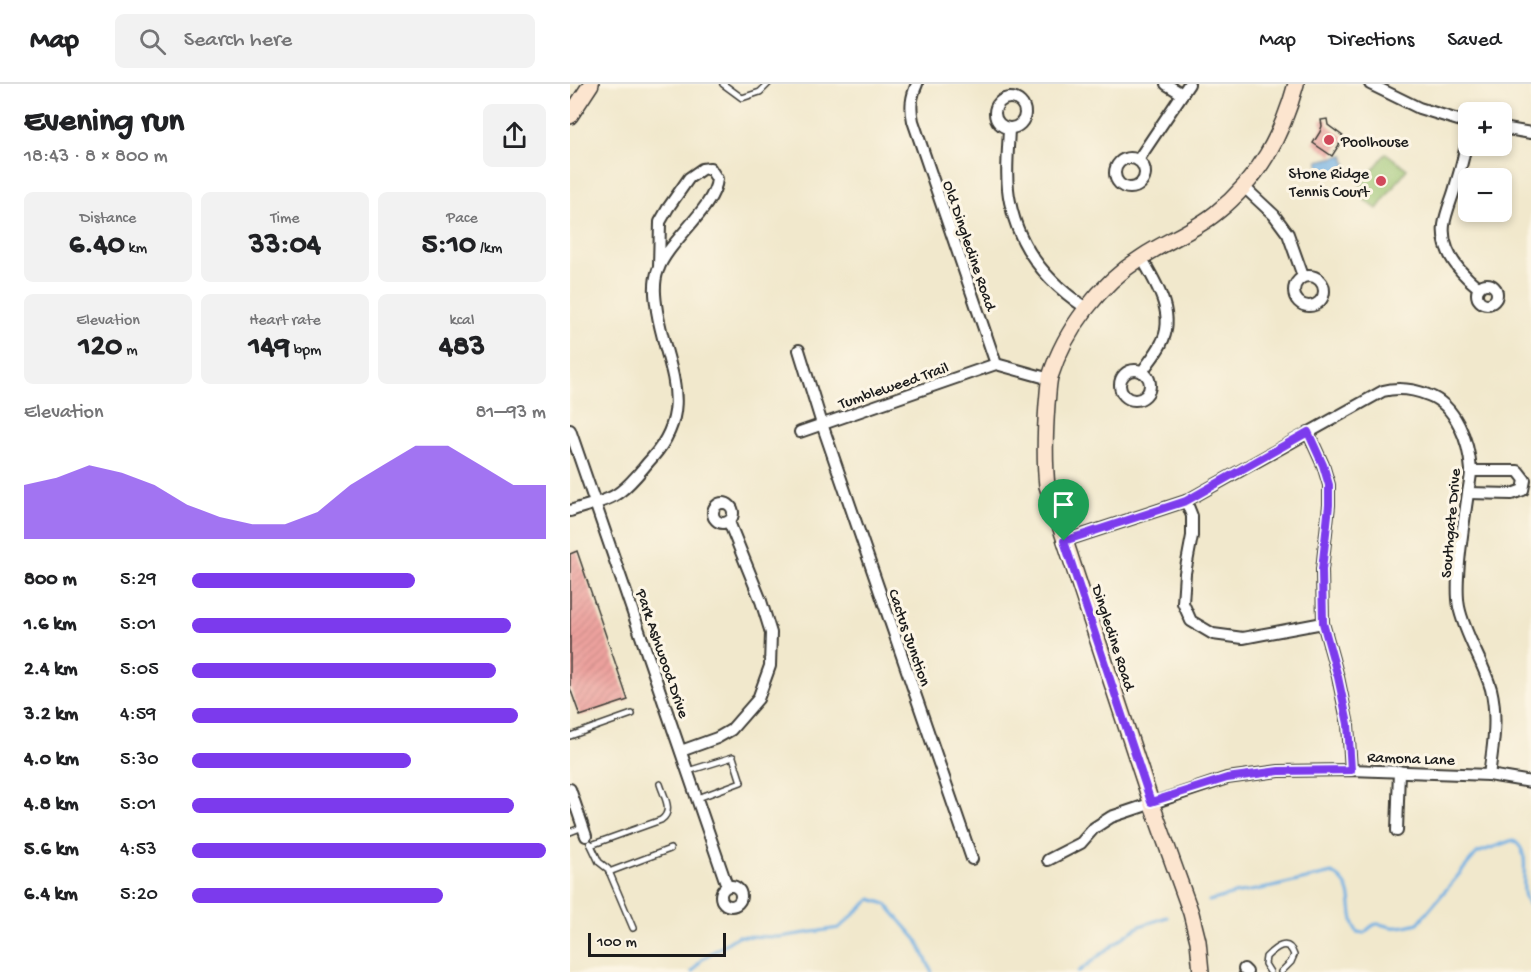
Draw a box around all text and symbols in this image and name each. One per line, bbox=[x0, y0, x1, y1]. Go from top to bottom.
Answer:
search box bbox=[115, 14, 535, 68]
text: Map bbox=[30, 25, 79, 58]
icon: search bbox=[136, 25, 169, 58]
text: Search here bbox=[184, 28, 292, 54]
text: Map bbox=[1259, 29, 1296, 54]
text: Directions bbox=[1329, 29, 1414, 54]
text: Saved bbox=[1447, 29, 1501, 54]
map controls bbox=[1458, 102, 1512, 222]
button: + bbox=[1458, 102, 1512, 156]
text: Evening run bbox=[24, 104, 184, 142]
button: share bbox=[483, 104, 546, 167]
marker: Poolhouse bbox=[1322, 133, 1336, 147]
place label: Poolhouse bbox=[1340, 134, 1409, 153]
text: 18:43 · 8 × 800 m bbox=[24, 146, 168, 169]
place label: Stone Ridge Tennis Court bbox=[1289, 166, 1370, 203]
button: − bbox=[1458, 168, 1512, 222]
marker: Stone Ridge Tennis Court bbox=[1374, 174, 1388, 188]
street label: Old Dingledine Road bbox=[937, 179, 999, 315]
text: Distance bbox=[80, 210, 136, 229]
text: Time bbox=[270, 210, 300, 229]
text: Pace bbox=[446, 210, 478, 229]
text: 6.40 bbox=[69, 229, 125, 264]
text: 33:04 bbox=[249, 229, 321, 264]
text: 5:10 bbox=[422, 229, 476, 264]
text: km bbox=[125, 240, 147, 259]
text: /km bbox=[476, 240, 502, 259]
text: Elevation bbox=[76, 312, 140, 331]
text: Heart rate bbox=[249, 312, 321, 331]
text: kcal bbox=[450, 312, 474, 331]
text: 120 bbox=[78, 331, 122, 366]
text: 149 bbox=[249, 331, 290, 366]
text: 483 bbox=[439, 331, 485, 366]
text: m bbox=[122, 342, 138, 361]
text: bpm bbox=[290, 342, 321, 361]
street label: Tumbleweed Trail bbox=[836, 360, 952, 415]
text: Elevation bbox=[24, 402, 104, 425]
text: 81–93 m bbox=[475, 402, 546, 425]
street label: Southgate Drive bbox=[1438, 467, 1467, 579]
pin bbox=[1038, 479, 1089, 541]
icon: arrive bbox=[1047, 488, 1080, 521]
text: 800 m bbox=[24, 569, 77, 592]
text: 5:29 bbox=[120, 569, 157, 592]
street label: Dingledine Road bbox=[1085, 582, 1138, 695]
street label: Park Ashwood Drive bbox=[629, 586, 692, 722]
street label: Cactus Junction bbox=[882, 587, 933, 690]
text: 1.6 km bbox=[24, 614, 76, 637]
text: 5:01 bbox=[120, 614, 156, 637]
text: 2.4 km bbox=[24, 659, 77, 682]
text: 5:05 bbox=[120, 659, 159, 682]
text: 3.2 km bbox=[24, 704, 78, 727]
text: 4:59 bbox=[120, 704, 156, 727]
text: 4.0 km bbox=[24, 749, 79, 772]
text: 5:30 bbox=[120, 749, 159, 772]
street label: Ramona Lane bbox=[1367, 749, 1456, 772]
text: 4.8 km bbox=[24, 794, 79, 817]
text: 5:01 bbox=[120, 794, 156, 817]
text: 5.6 km bbox=[24, 839, 79, 862]
text: 4:53 bbox=[120, 839, 157, 862]
text: 6.4 km bbox=[24, 884, 78, 907]
text: 5:20 bbox=[120, 884, 158, 907]
scale bar bbox=[588, 930, 726, 958]
text: 100 m bbox=[597, 934, 637, 953]

